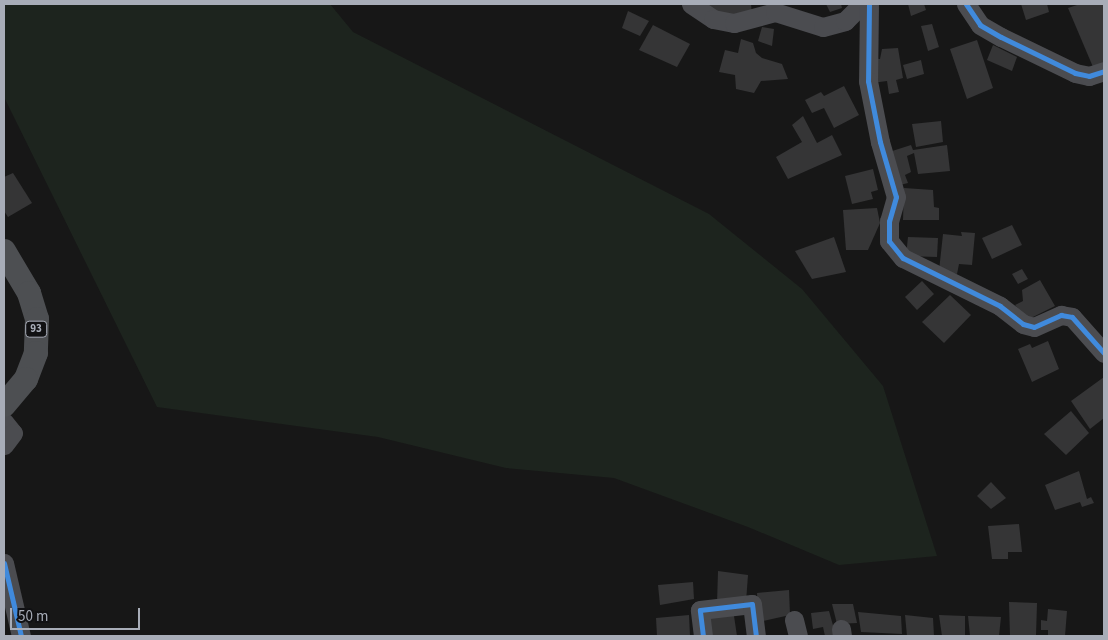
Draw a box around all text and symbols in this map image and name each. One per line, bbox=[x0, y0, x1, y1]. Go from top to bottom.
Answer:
road number: 93 bbox=[25, 320, 47, 338]
scale bar bbox=[12, 598, 142, 630]
text: 50 m bbox=[18, 606, 48, 627]

